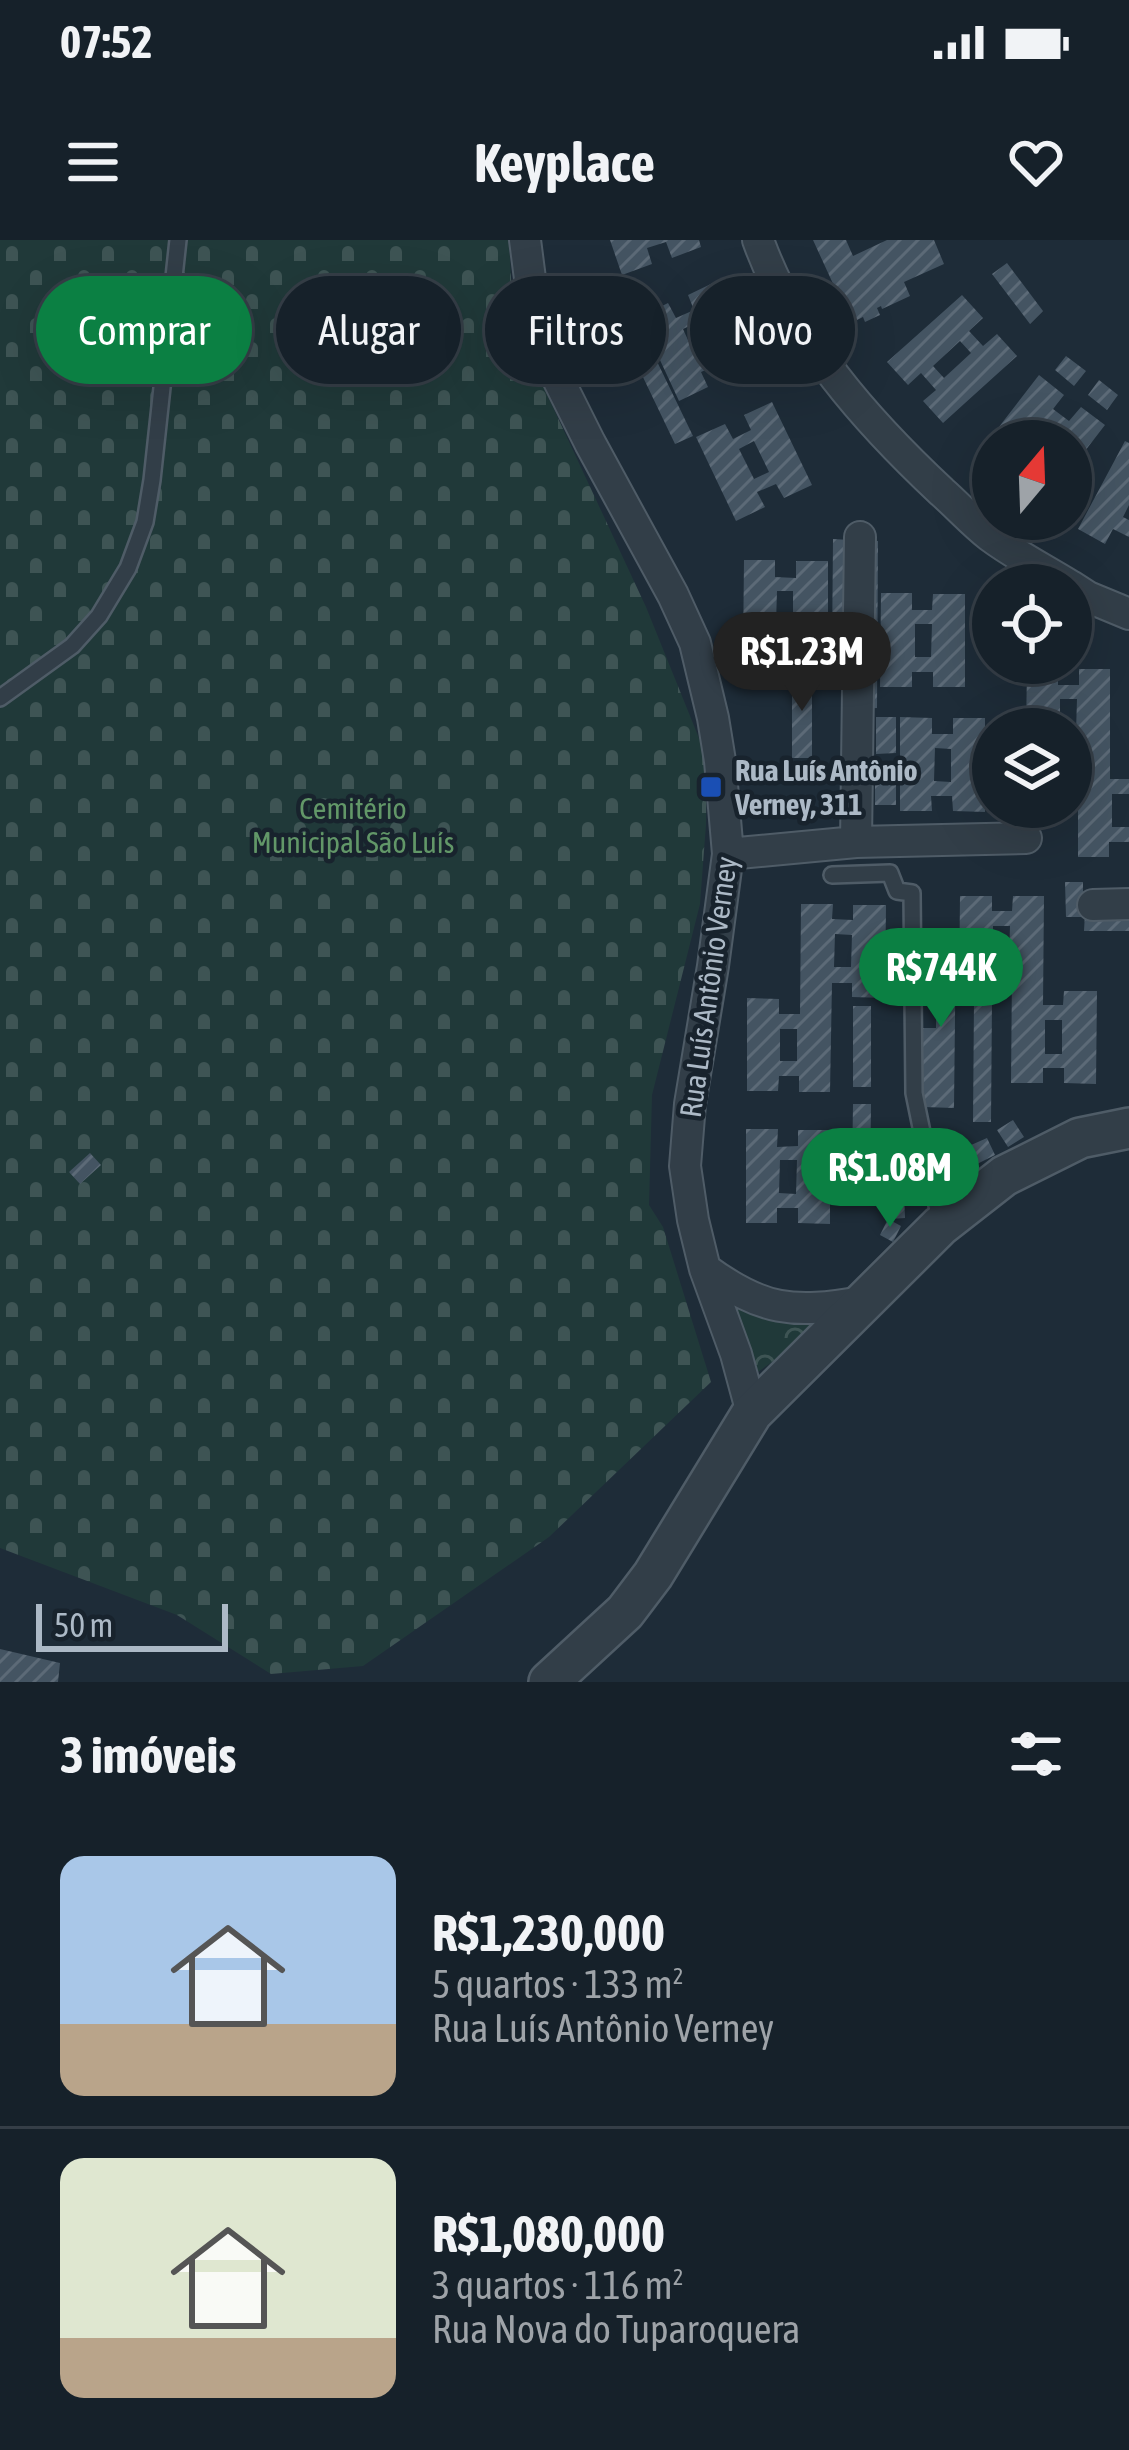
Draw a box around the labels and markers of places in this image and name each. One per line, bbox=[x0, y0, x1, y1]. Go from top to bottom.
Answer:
pin: R$1.23M bbox=[691, 612, 913, 714]
place label: Rua Luís Antônio Verney, 311 bbox=[734, 753, 918, 821]
marker: Rua Luís Antônio Verney, 311 bbox=[698, 774, 724, 800]
pin: R$744K bbox=[843, 928, 1039, 1030]
pin: R$1.08M bbox=[779, 1128, 1001, 1230]

